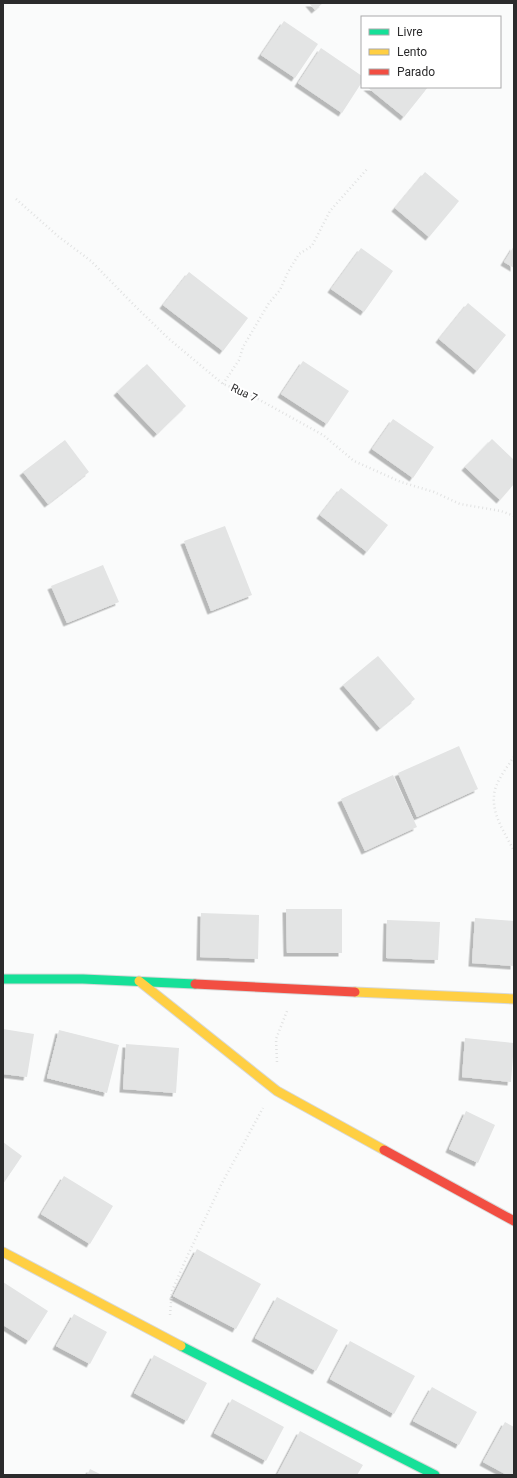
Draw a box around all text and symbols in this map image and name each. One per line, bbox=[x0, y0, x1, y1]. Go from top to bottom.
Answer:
legend bbox=[361, 16, 501, 88]
text: Livre bbox=[397, 25, 423, 39]
text: Lento bbox=[397, 45, 427, 59]
text: Parado bbox=[397, 65, 435, 79]
street label: Rua 7 bbox=[229, 381, 259, 405]

